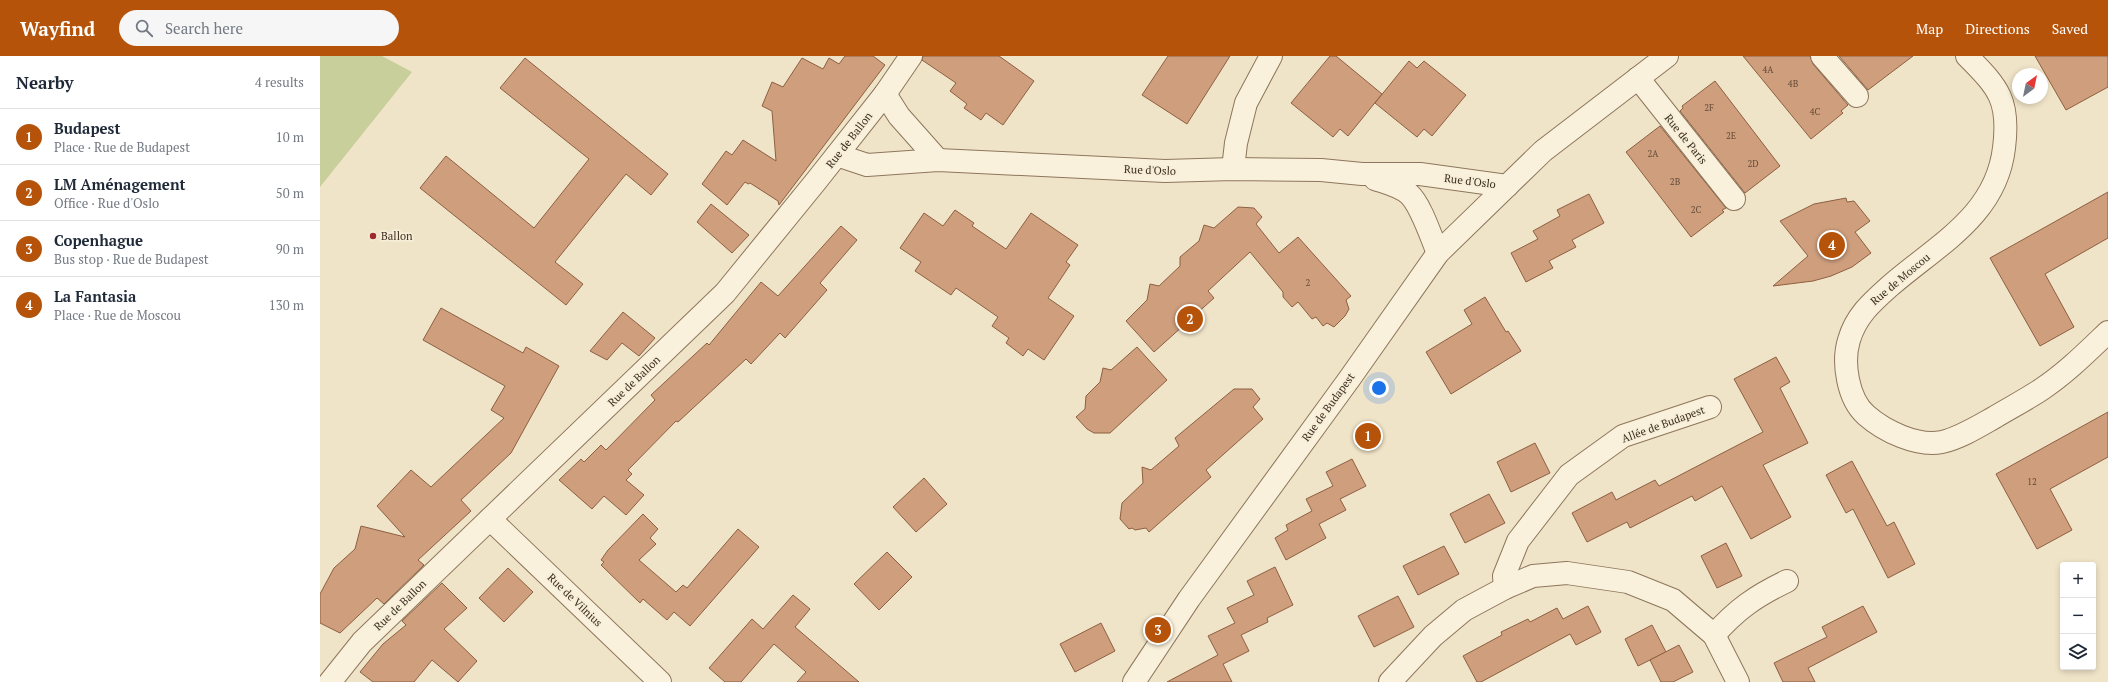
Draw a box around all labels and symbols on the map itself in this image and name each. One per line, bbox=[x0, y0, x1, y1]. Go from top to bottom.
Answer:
house number: 4A bbox=[1763, 64, 1774, 76]
north arrow bbox=[2012, 68, 2048, 104]
house number: 4B bbox=[1788, 78, 1799, 90]
house number: 2F bbox=[1704, 102, 1714, 114]
house number: 4C bbox=[1810, 106, 1821, 118]
street label: Rue de Ballon bbox=[823, 109, 876, 171]
street label: Rue de Paris bbox=[1662, 111, 1711, 167]
house number: 2E bbox=[1726, 130, 1736, 142]
house number: 2A bbox=[1648, 148, 1659, 160]
house number: 2D bbox=[1747, 158, 1759, 170]
street label: Rue d'Oslo bbox=[1124, 162, 1176, 178]
street label: Rue d'Oslo bbox=[1443, 171, 1497, 191]
house number: 2B bbox=[1670, 176, 1681, 188]
house number: 2C bbox=[1691, 204, 1702, 216]
place label: Ballon bbox=[381, 229, 413, 243]
pin: 4 bbox=[1819, 230, 1845, 260]
marker: Ballon bbox=[368, 231, 378, 241]
street label: Rue de Moscou bbox=[1867, 250, 1933, 308]
house number: 2 bbox=[1306, 277, 1311, 289]
pin: 2 bbox=[1177, 304, 1203, 334]
street label: Rue de Ballon bbox=[605, 352, 663, 409]
street label: Rue de Budapest bbox=[1298, 370, 1358, 444]
your location bbox=[1369, 378, 1389, 398]
street label: Allée de Budapest bbox=[1619, 402, 1707, 446]
pin: 1 bbox=[1355, 421, 1381, 451]
house number: 12 bbox=[2027, 476, 2037, 488]
street label: Rue de Vilnius bbox=[545, 570, 605, 630]
street label: Rue de Ballon bbox=[371, 576, 429, 633]
pin: 3 bbox=[1145, 615, 1171, 645]

